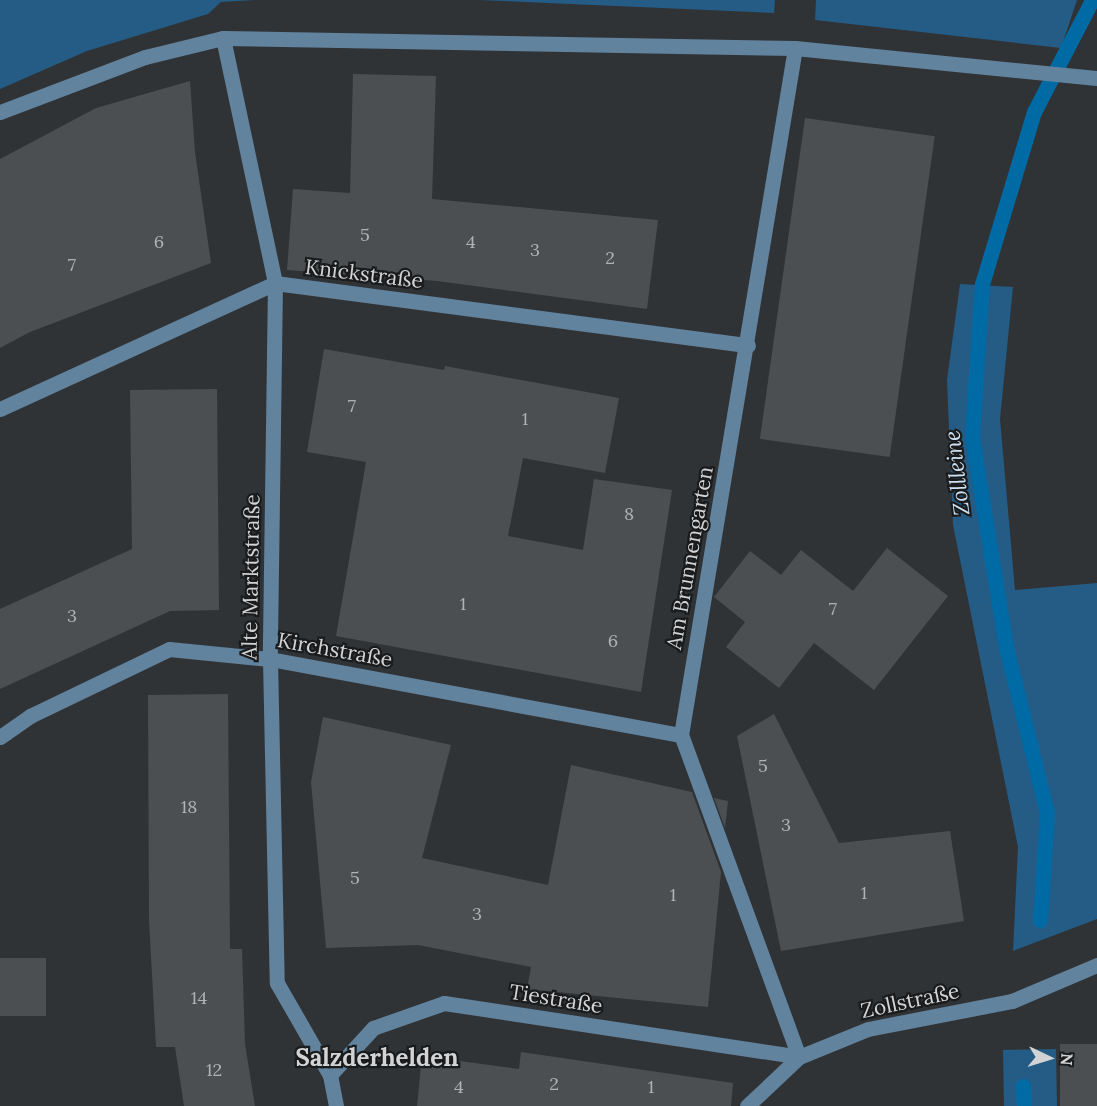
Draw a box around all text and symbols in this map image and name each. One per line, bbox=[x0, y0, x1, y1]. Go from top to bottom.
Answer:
house number: 5 bbox=[360, 224, 370, 246]
house number: 6 bbox=[154, 231, 164, 253]
house number: 4 bbox=[466, 231, 476, 253]
house number: 3 bbox=[530, 239, 540, 261]
house number: 2 bbox=[605, 247, 615, 269]
house number: 7 bbox=[68, 254, 76, 276]
street label: Knickstraße bbox=[304, 254, 424, 294]
house number: 7 bbox=[348, 395, 356, 417]
house number: 1 bbox=[522, 408, 528, 430]
water label: Zollleine bbox=[939, 429, 975, 517]
street label: Am Brunnengarten bbox=[661, 464, 719, 652]
street label: Alte Marktstraße bbox=[237, 494, 265, 660]
house number: 8 bbox=[624, 503, 634, 525]
house number: 1 bbox=[460, 593, 466, 615]
house number: 7 bbox=[829, 598, 837, 620]
house number: 3 bbox=[67, 605, 77, 627]
street label: Kirchstraße bbox=[276, 627, 394, 673]
house number: 6 bbox=[608, 630, 618, 652]
house number: 5 bbox=[758, 755, 768, 777]
house number: 18 bbox=[181, 796, 197, 818]
house number: 3 bbox=[781, 814, 791, 836]
house number: 5 bbox=[350, 867, 360, 889]
house number: 1 bbox=[861, 882, 867, 904]
house number: 1 bbox=[670, 884, 676, 906]
house number: 3 bbox=[472, 903, 482, 925]
street label: Zollstraße bbox=[859, 978, 961, 1024]
street label: Tiestraße bbox=[508, 979, 604, 1019]
house number: 14 bbox=[191, 987, 207, 1009]
north arrow bbox=[1019, 1028, 1079, 1088]
district label: Salzderhelden bbox=[295, 1044, 459, 1072]
text: N bbox=[1057, 1052, 1077, 1066]
house number: 12 bbox=[206, 1059, 222, 1081]
house number: 2 bbox=[549, 1073, 559, 1095]
house number: 4 bbox=[454, 1076, 464, 1098]
house number: 1 bbox=[648, 1076, 654, 1098]

